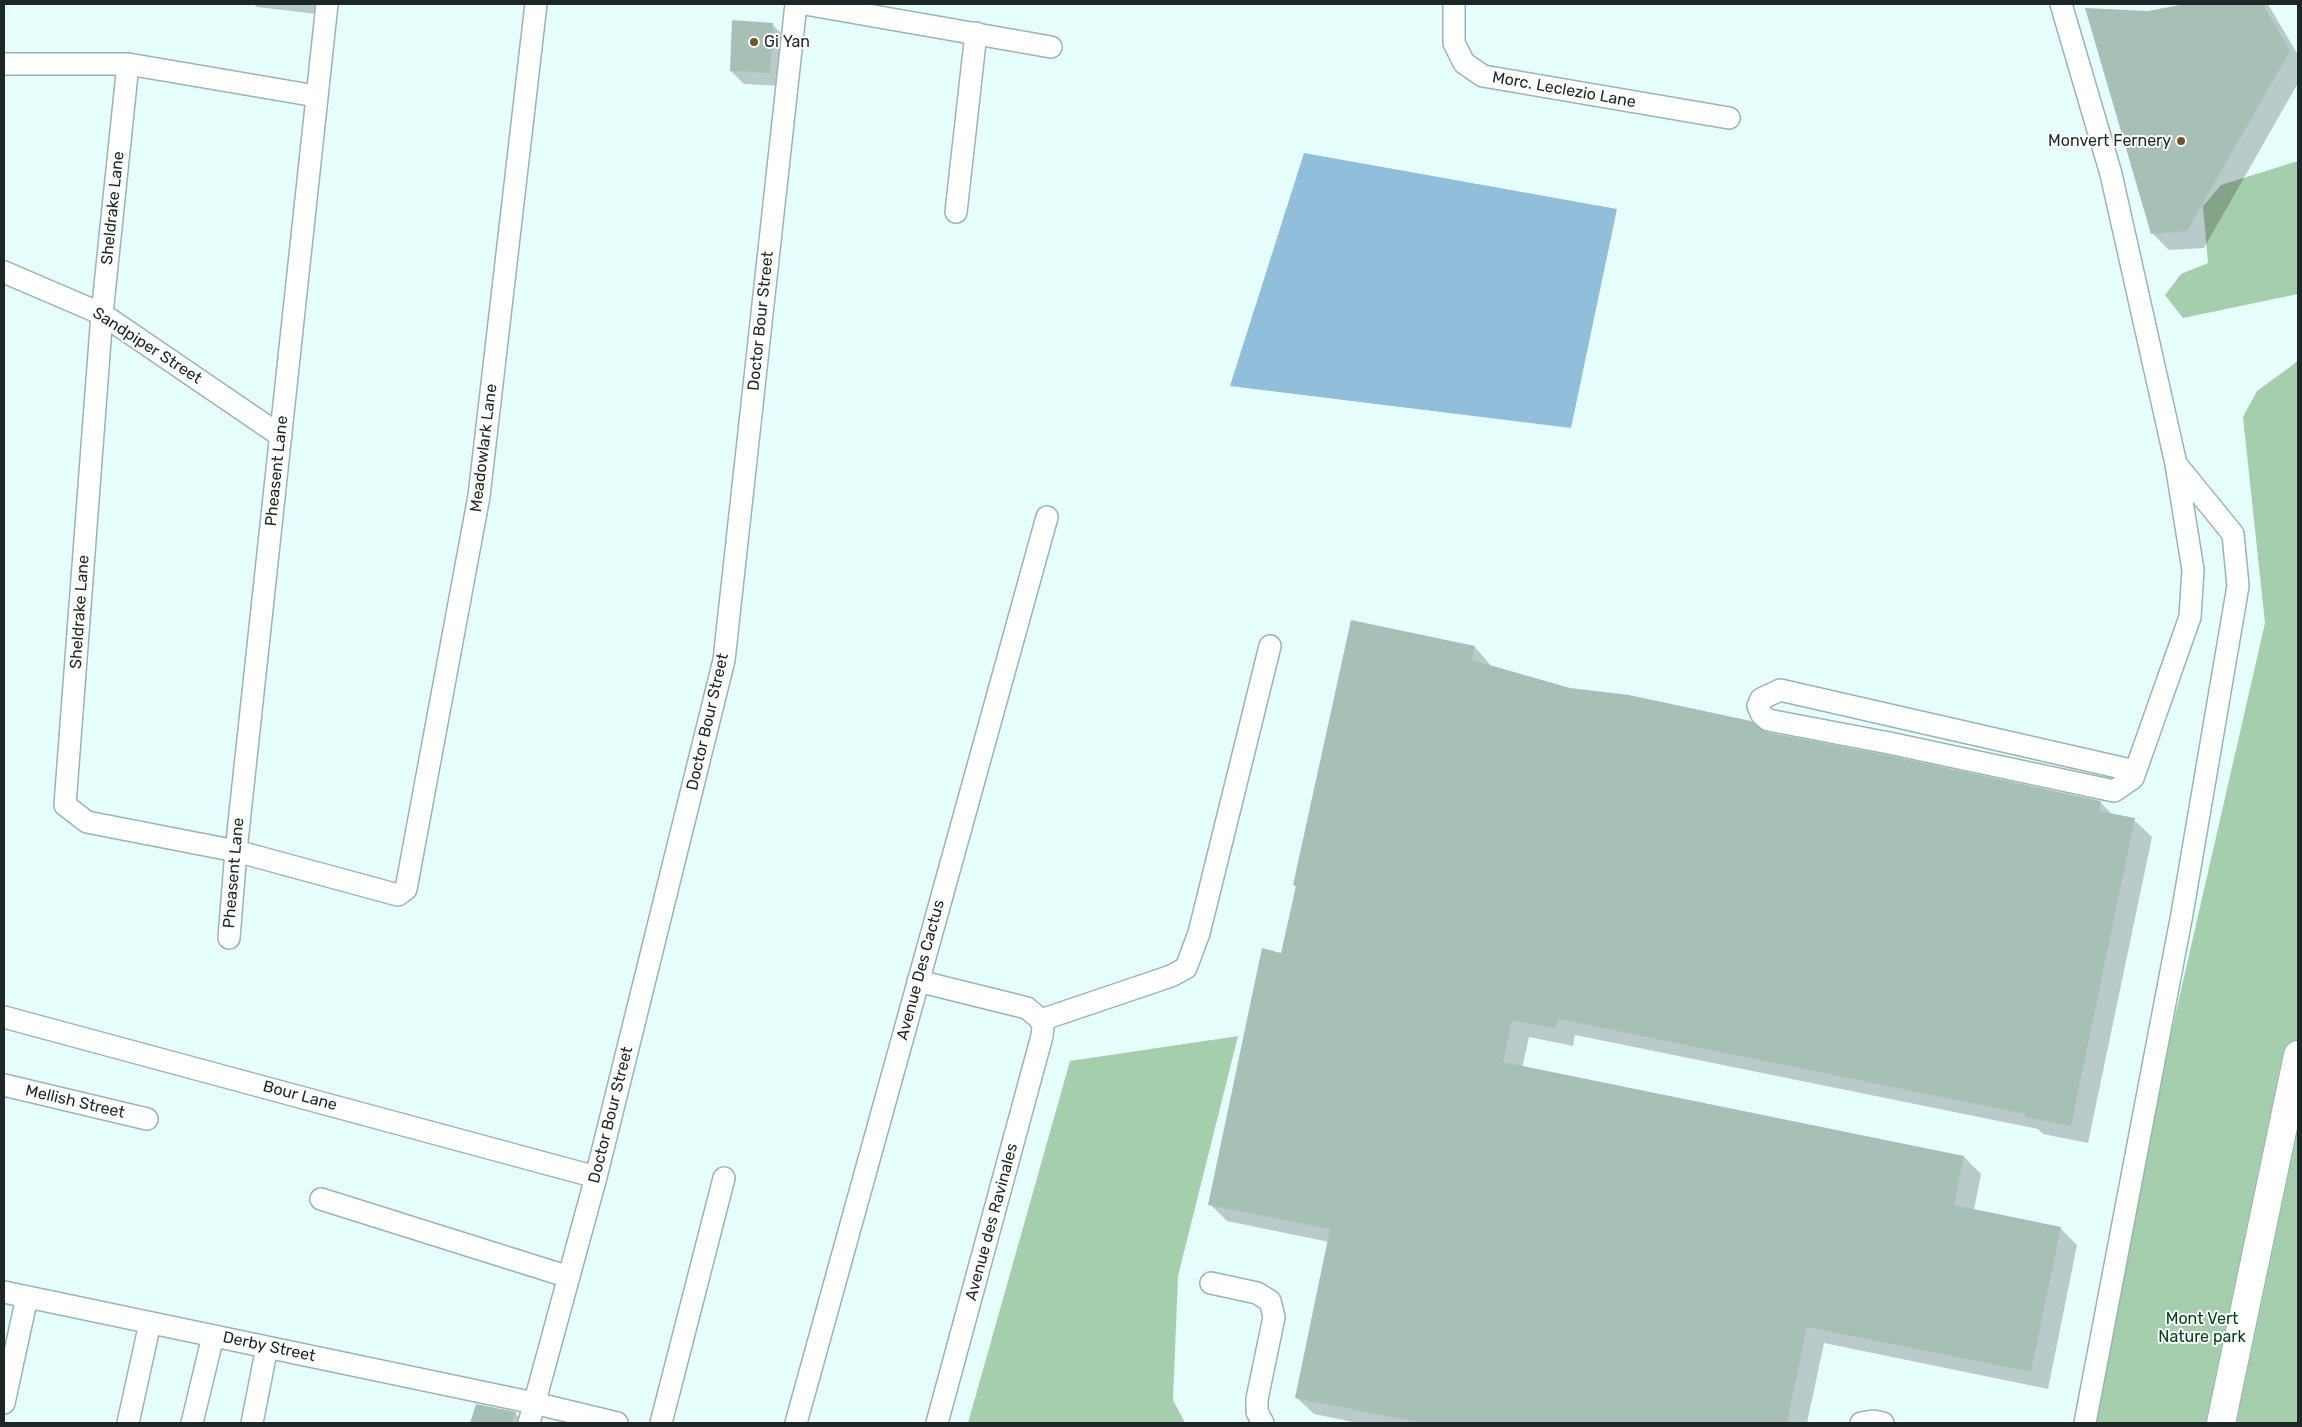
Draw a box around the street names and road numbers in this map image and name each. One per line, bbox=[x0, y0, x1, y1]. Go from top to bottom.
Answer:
street label: Morc. Leclezio Lane bbox=[1491, 68, 1637, 112]
street label: Sheldrake Lane bbox=[97, 150, 129, 266]
street label: Doctor Bour Street bbox=[744, 250, 778, 392]
street label: Sandpiper Street bbox=[89, 304, 205, 388]
street label: Meadowlark Lane bbox=[467, 383, 501, 513]
street label: Pheasent Lane bbox=[262, 415, 292, 527]
street label: Sheldrake Lane bbox=[66, 554, 94, 670]
street label: Doctor Bour Street bbox=[683, 652, 733, 792]
street label: Pheasent Lane bbox=[220, 817, 248, 929]
street label: Avenue Des Cactus bbox=[893, 898, 949, 1042]
street label: Doctor Bour Street bbox=[585, 1045, 637, 1185]
street label: Bour Lane bbox=[261, 1077, 339, 1115]
street label: Mellish Street bbox=[23, 1081, 127, 1123]
street label: Avenue des Ravinales bbox=[962, 1141, 1022, 1303]
street label: Derby Street bbox=[221, 1328, 317, 1366]

